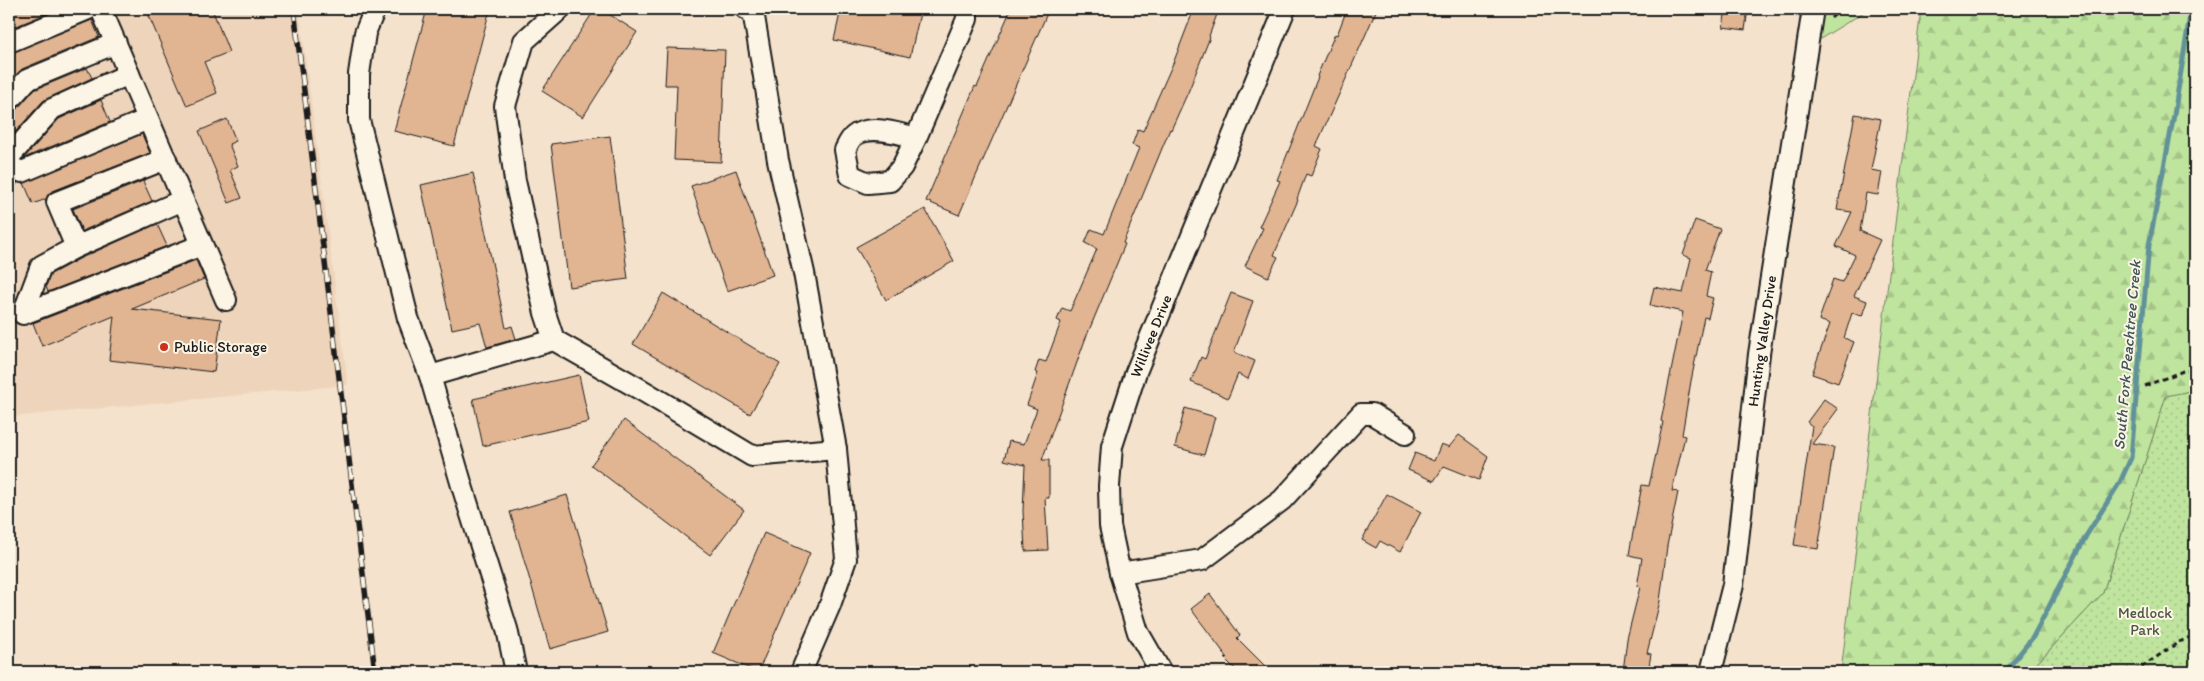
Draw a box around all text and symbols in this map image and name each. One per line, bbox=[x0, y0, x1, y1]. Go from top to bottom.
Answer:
water label: South Fork Peachtree Creek bbox=[2109, 259, 2145, 451]
street label: Hunting Valley Drive bbox=[1744, 274, 1780, 408]
street label: Willivee Drive bbox=[1126, 292, 1176, 380]
place label: Public Storage bbox=[174, 338, 267, 356]
marker: Public Storage bbox=[158, 341, 170, 353]
park label: Medlock Park bbox=[2118, 604, 2172, 639]

